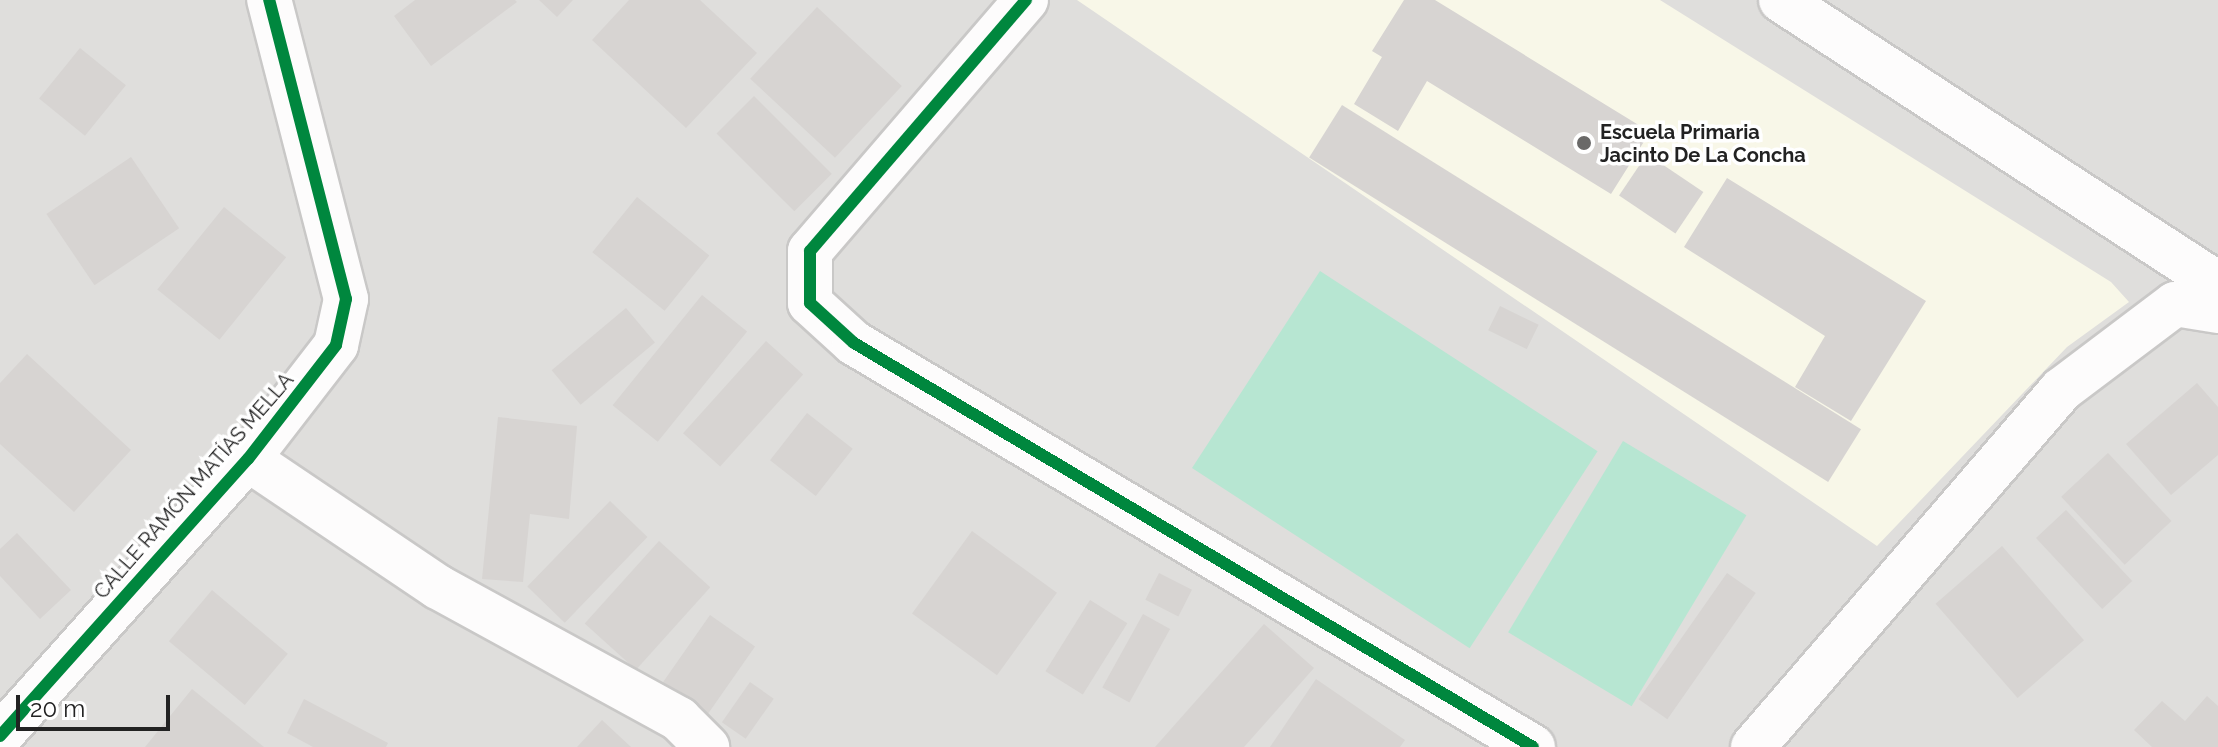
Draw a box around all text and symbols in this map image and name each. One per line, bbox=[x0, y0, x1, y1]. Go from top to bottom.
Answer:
place label: Escuela Primaria Jacinto De La Concha bbox=[1600, 120, 1806, 167]
marker: Escuela Primaria Jacinto De La Concha bbox=[1575, 134, 1593, 152]
street label: CALLE RAMÓN MATÍAS MELLA bbox=[89, 368, 299, 604]
scale bar bbox=[20, 679, 174, 729]
text: 20 m bbox=[30, 694, 85, 723]

